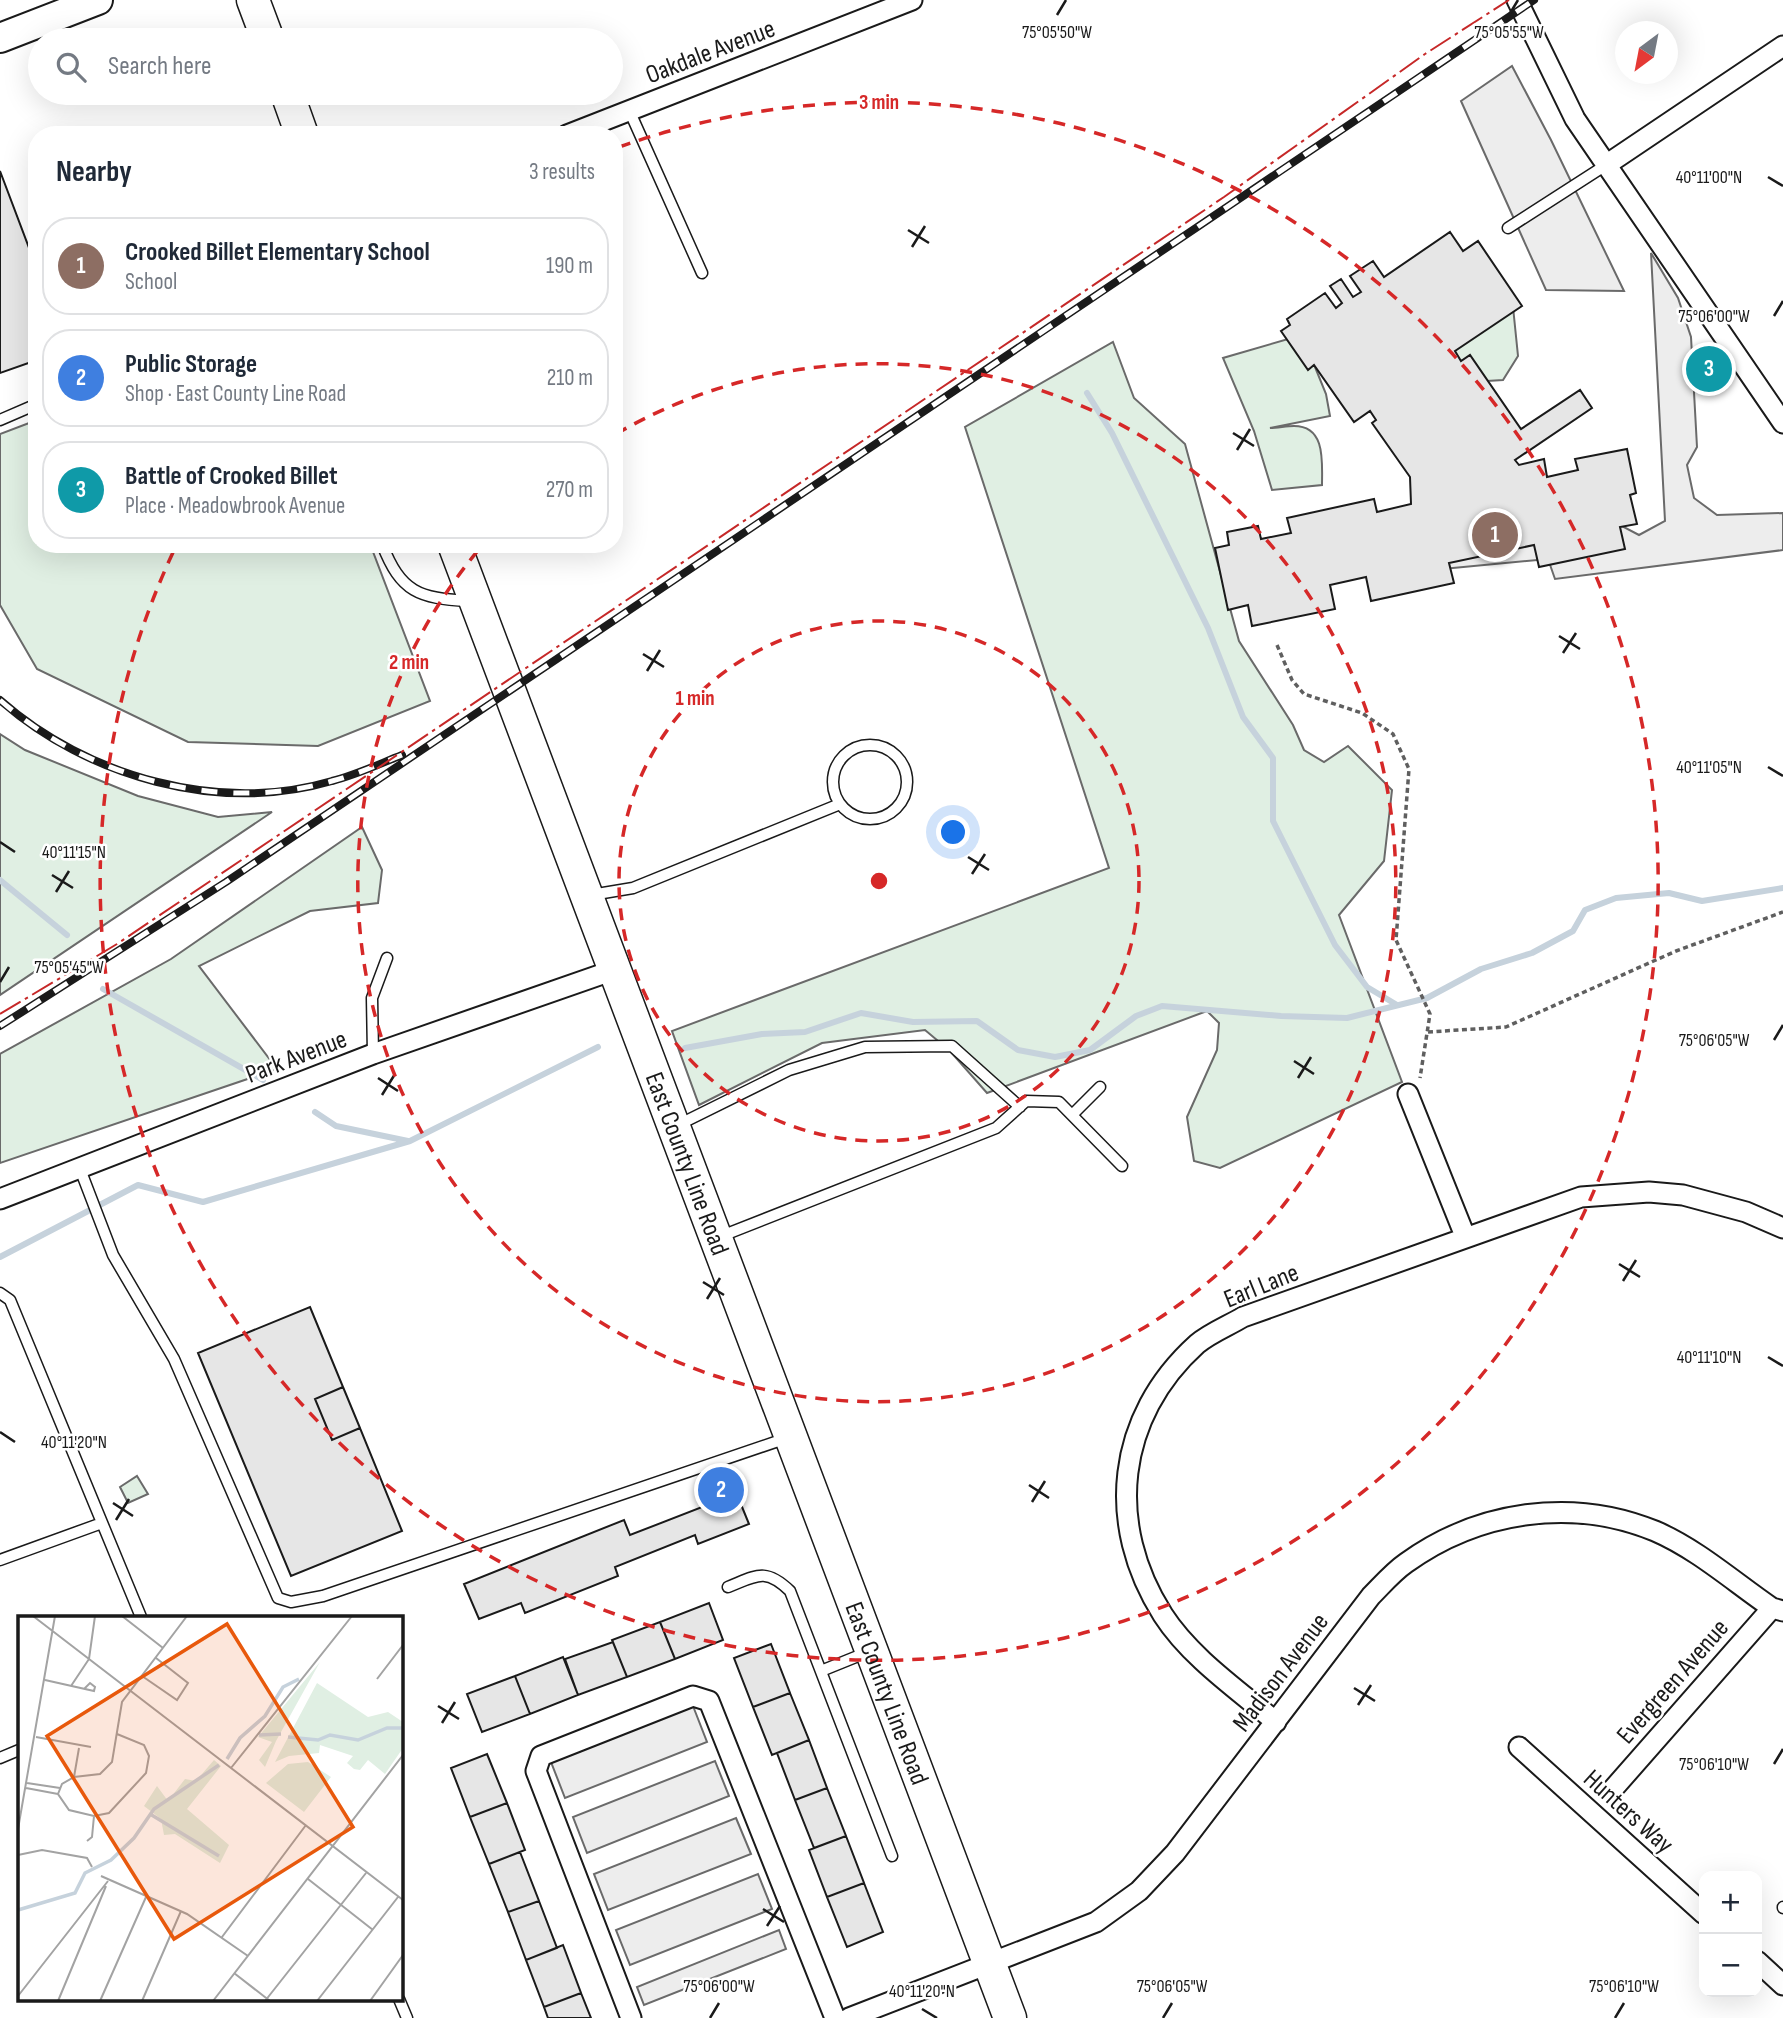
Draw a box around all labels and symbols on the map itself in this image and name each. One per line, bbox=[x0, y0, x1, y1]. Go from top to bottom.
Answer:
street label: Oakdale Avenue bbox=[642, 14, 780, 91]
north arrow bbox=[1615, 21, 1678, 84]
text: 75°05'50"W bbox=[1022, 22, 1092, 43]
text: 75°05'55"W bbox=[1474, 22, 1544, 43]
text: 3 min bbox=[859, 90, 899, 115]
text: 40°11'00"N bbox=[1676, 167, 1742, 188]
text: 75°06'00"W bbox=[1678, 306, 1750, 327]
pin: 3 bbox=[1686, 343, 1732, 395]
pin: 1 bbox=[1472, 509, 1518, 561]
text: 2 min bbox=[389, 650, 429, 675]
text: 1 min bbox=[675, 686, 715, 711]
text: 40°11'05"N bbox=[1676, 757, 1742, 778]
your location bbox=[936, 815, 970, 849]
text: 40°11'15"N bbox=[42, 842, 106, 863]
centre of rings bbox=[867, 869, 891, 893]
text: 75°05'45"W bbox=[34, 957, 104, 978]
street label: Park Avenue bbox=[242, 1024, 351, 1091]
text: 75°06'05"W bbox=[1679, 1030, 1750, 1051]
street label: East County Line Road bbox=[638, 1068, 735, 1260]
street label: Earl Lane bbox=[1220, 1257, 1304, 1315]
text: 40°11'10"N bbox=[1677, 1347, 1741, 1368]
text: 40°11'20"N bbox=[41, 1432, 107, 1453]
pin: 2 bbox=[698, 1464, 744, 1516]
street label: East County Line Road bbox=[837, 1598, 935, 1789]
street label: Madison Avenue bbox=[1227, 1608, 1336, 1738]
street label: Evergreen Avenue bbox=[1611, 1613, 1736, 1751]
inset map bbox=[18, 1616, 402, 2000]
text: 75°06'10"W bbox=[1679, 1754, 1749, 1775]
street label: Hunters Way bbox=[1577, 1764, 1679, 1861]
text: 75°06'00"W bbox=[683, 1976, 755, 1997]
text: 75°06'05"W bbox=[1137, 1976, 1208, 1997]
text: 75°06'10"W bbox=[1589, 1976, 1659, 1997]
text: 40°11'20"N bbox=[889, 1981, 955, 2002]

